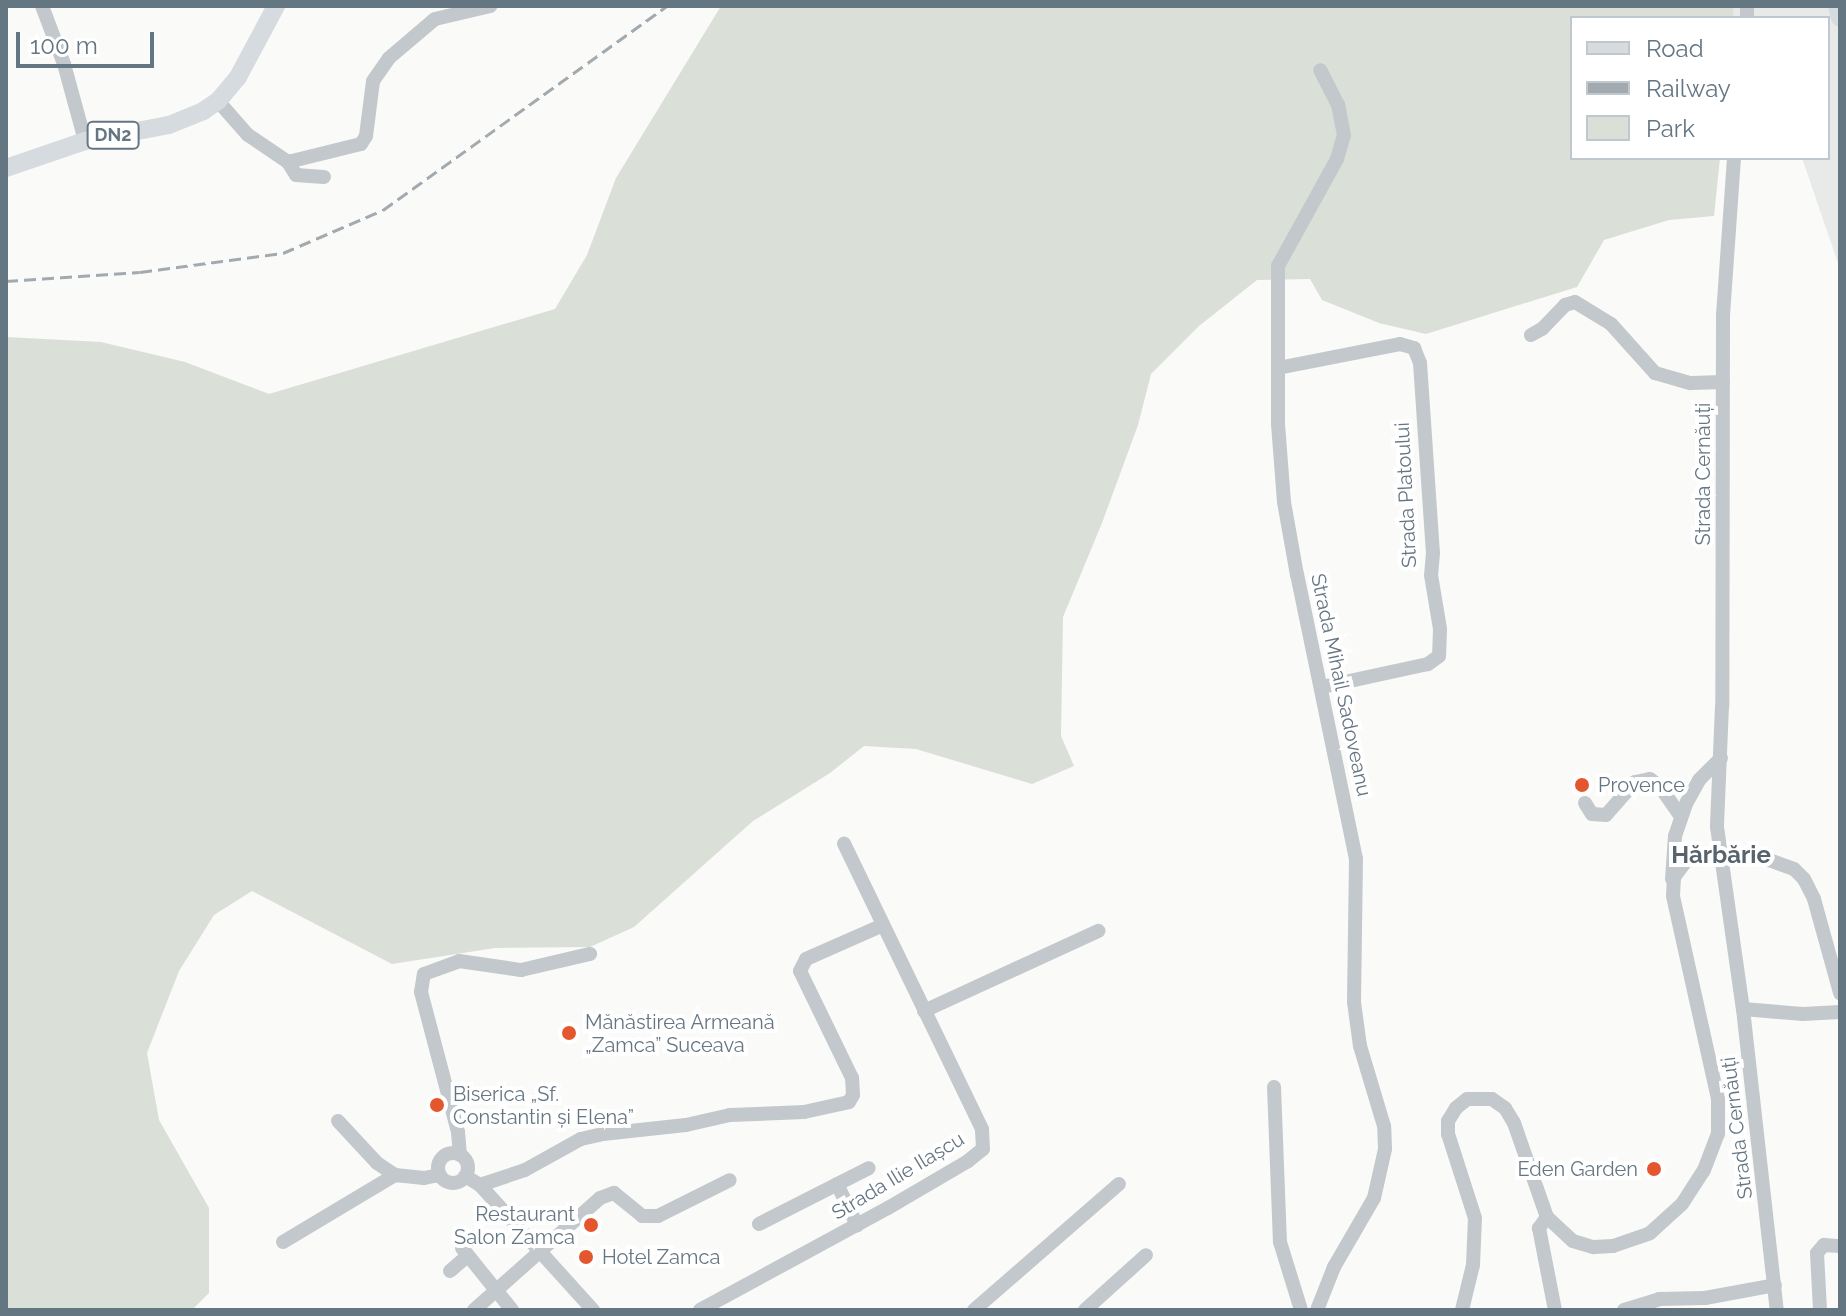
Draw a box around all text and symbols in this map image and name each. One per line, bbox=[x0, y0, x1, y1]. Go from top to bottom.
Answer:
scale bar bbox=[20, 16, 158, 66]
legend bbox=[1570, 16, 1830, 160]
text: 100 m bbox=[30, 31, 98, 60]
text: Road bbox=[1646, 34, 1704, 63]
text: Railway bbox=[1646, 74, 1731, 103]
text: Park bbox=[1646, 114, 1695, 143]
road number: DN2 bbox=[85, 121, 141, 149]
street label: Strada Cernăuți bbox=[1691, 403, 1715, 545]
street label: Strada Platoului bbox=[1390, 422, 1422, 568]
street label: Strada Mihail Sadoveanu bbox=[1306, 571, 1376, 799]
place label: Provence bbox=[1598, 773, 1685, 797]
marker: Provence bbox=[1573, 776, 1591, 794]
district label: Hărbărie bbox=[1671, 841, 1771, 869]
place label: Mănăstirea Armeană „Zamca” Suceava bbox=[585, 1010, 775, 1057]
marker: Mănăstirea Armeană „Zamca” Suceava bbox=[560, 1024, 578, 1042]
street label: Strada Cernăuți bbox=[1716, 1056, 1758, 1200]
place label: Biserica „Sf. Constantin și Elena” bbox=[453, 1082, 634, 1129]
marker: Biserica „Sf. Constantin și Elena” bbox=[428, 1096, 446, 1114]
street label: Strada Ilie Ilașcu bbox=[827, 1127, 969, 1225]
place label: Eden Garden bbox=[1517, 1157, 1638, 1181]
marker: Eden Garden bbox=[1645, 1160, 1663, 1178]
place label: Restaurant Salon Zamca bbox=[454, 1202, 575, 1249]
marker: Restaurant Salon Zamca bbox=[582, 1216, 600, 1234]
place label: Hotel Zamca bbox=[602, 1245, 721, 1269]
marker: Hotel Zamca bbox=[577, 1248, 595, 1266]

